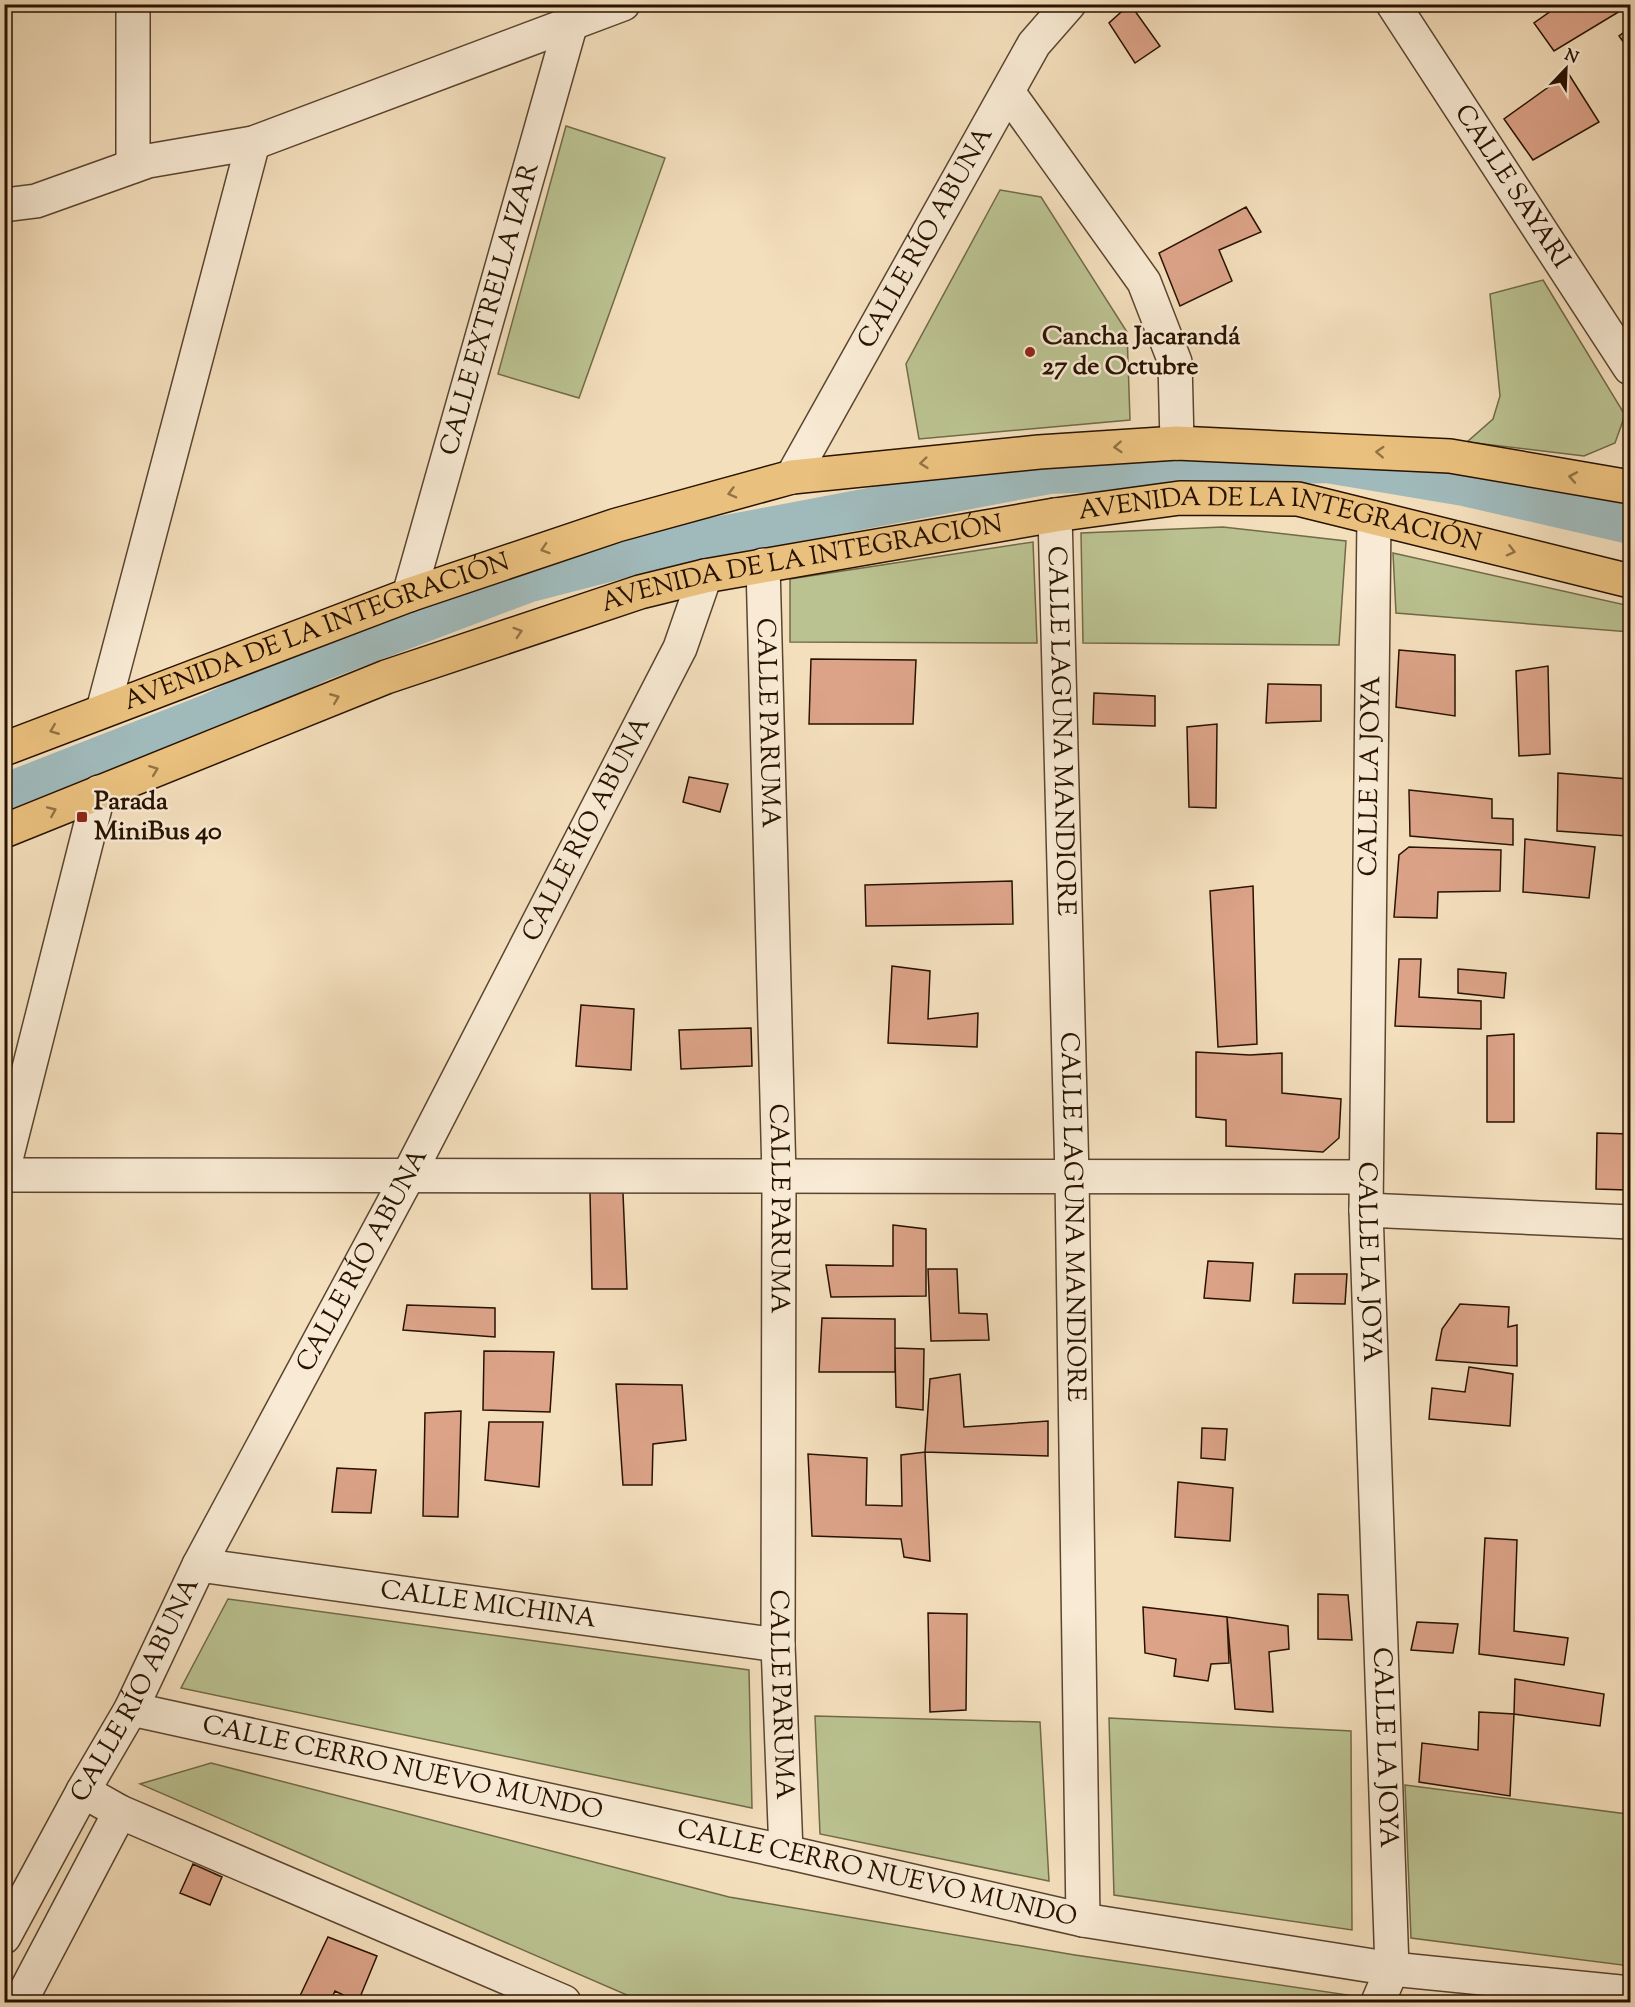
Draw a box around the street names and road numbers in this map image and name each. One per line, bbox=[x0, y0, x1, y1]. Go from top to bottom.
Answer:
street label: CALLE SAYARI bbox=[1445, 97, 1579, 276]
street label: CALLE RÍO ABUNA bbox=[849, 120, 1003, 355]
street label: CALLE EXTRELLA IZAR bbox=[431, 158, 549, 460]
street label: AVENIDA DE LA INTEGRACIÓN bbox=[1076, 480, 1485, 562]
street label: AVENIDA DE LA INTEGRACIÓN bbox=[596, 506, 1005, 622]
street label: AVENIDA DE LA INTEGRACIÓN bbox=[119, 544, 515, 720]
street label: CALLE LAGUNA MANDIORE bbox=[1037, 545, 1084, 917]
street label: CALLE PARUMA bbox=[746, 617, 788, 829]
street label: CALLE LA JOYA bbox=[1351, 675, 1391, 877]
street label: CALLE RÍO ABUNA bbox=[513, 710, 660, 948]
street label: CALLE LAGUNA MANDIORE bbox=[1050, 1031, 1094, 1402]
street label: CALLE PARUMA bbox=[759, 1103, 798, 1314]
street label: CALLE RÍO ABUNA bbox=[287, 1142, 438, 1379]
street label: CALLE LA JOYA bbox=[1347, 1161, 1390, 1363]
street label: CALLE RÍO ABUNA bbox=[62, 1571, 209, 1809]
street label: CALLE MICHINA bbox=[378, 1572, 599, 1638]
street label: CALLE PARUMA bbox=[759, 1590, 802, 1801]
street label: CALLE LA JOYA bbox=[1362, 1647, 1406, 1849]
street label: CALLE CERRO NUEVO MUNDO bbox=[199, 1707, 606, 1830]
street label: CALLE CERRO NUEVO MUNDO bbox=[674, 1810, 1081, 1937]

